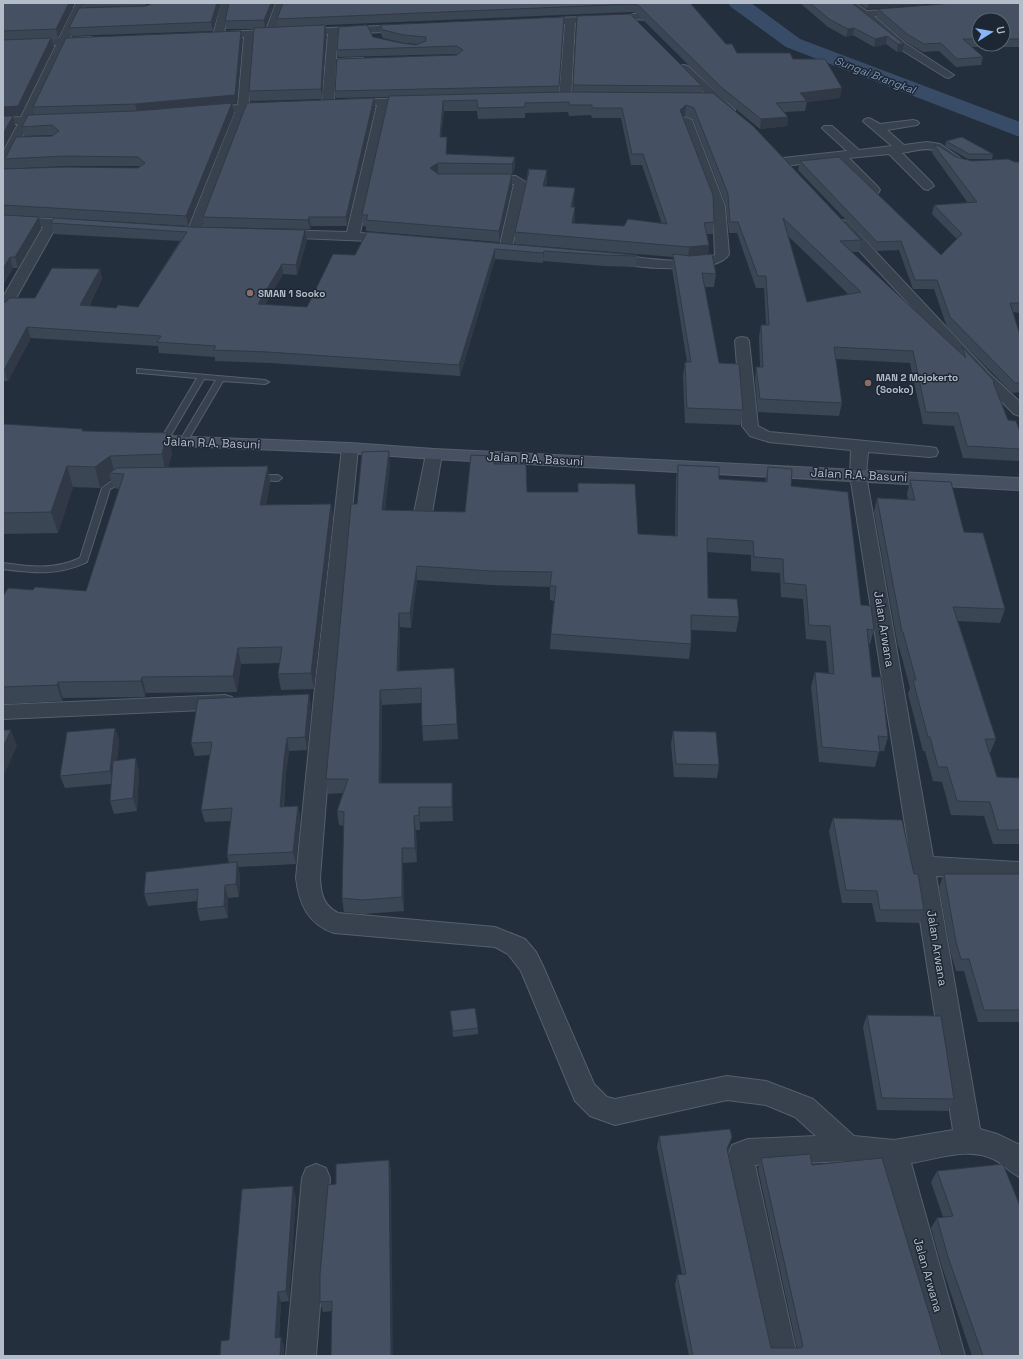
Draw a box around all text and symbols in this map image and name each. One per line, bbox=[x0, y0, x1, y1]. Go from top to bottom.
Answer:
north arrow bbox=[971, 12, 1011, 52]
text: U bbox=[993, 25, 1008, 35]
water label: Sungai Brangkal bbox=[833, 53, 919, 97]
place label: SMAN 1 Sooko bbox=[258, 287, 325, 300]
marker: SMAN 1 Sooko bbox=[245, 288, 255, 298]
place label: MAN 2 Mojokerto (Sooko) bbox=[876, 371, 958, 396]
marker: MAN 2 Mojokerto (Sooko) bbox=[863, 378, 873, 388]
street label: Jalan R.A. Basuni bbox=[163, 433, 261, 453]
street label: Jalan R.A. Basuni bbox=[486, 448, 584, 470]
street label: Jalan R.A. Basuni bbox=[810, 464, 908, 486]
street label: Jalan Arwana bbox=[870, 590, 898, 668]
street label: Jalan Arwana bbox=[923, 909, 951, 987]
street label: Jalan Arwana bbox=[910, 1236, 946, 1314]

